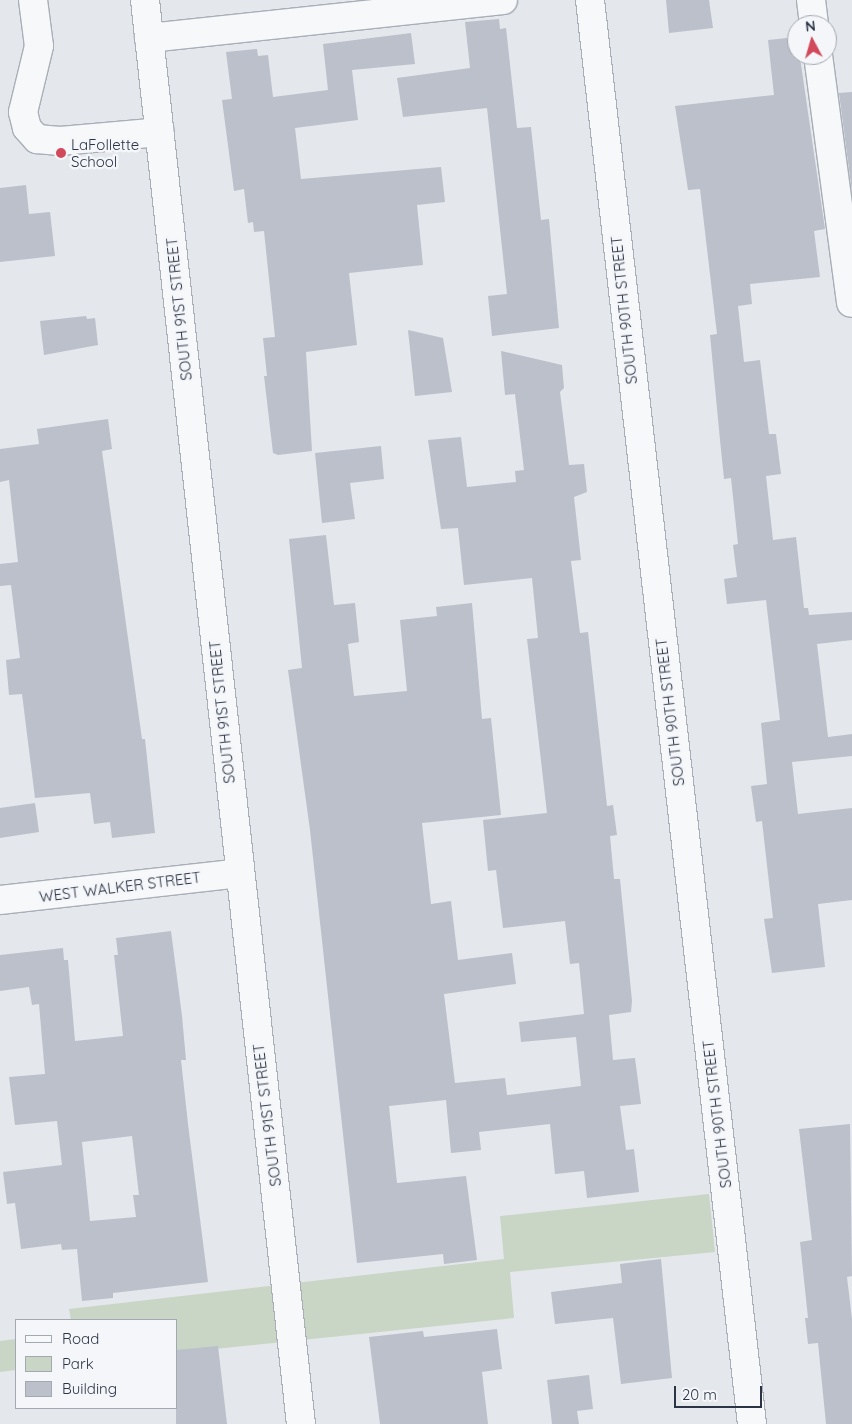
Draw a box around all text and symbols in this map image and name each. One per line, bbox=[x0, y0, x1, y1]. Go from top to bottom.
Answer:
north arrow bbox=[787, 15, 837, 65]
text: N bbox=[804, 17, 817, 36]
place label: LaFollette School bbox=[71, 135, 139, 170]
marker: LaFollette School bbox=[55, 147, 67, 159]
street label: SOUTH 90TH STREET bbox=[607, 235, 641, 385]
street label: SOUTH 91ST STREET bbox=[163, 237, 195, 381]
street label: SOUTH 90TH STREET bbox=[652, 637, 688, 787]
street label: SOUTH 91ST STREET bbox=[206, 640, 238, 784]
street label: WEST WALKER STREET bbox=[38, 868, 202, 906]
street label: SOUTH 90TH STREET bbox=[699, 1039, 735, 1189]
street label: SOUTH 91ST STREET bbox=[249, 1043, 285, 1187]
legend bbox=[15, 1319, 178, 1409]
text: Road bbox=[62, 1329, 99, 1348]
text: Park bbox=[62, 1354, 94, 1373]
scale bar bbox=[677, 1376, 764, 1408]
text: Building bbox=[62, 1379, 117, 1398]
text: 20 m bbox=[682, 1385, 717, 1404]

